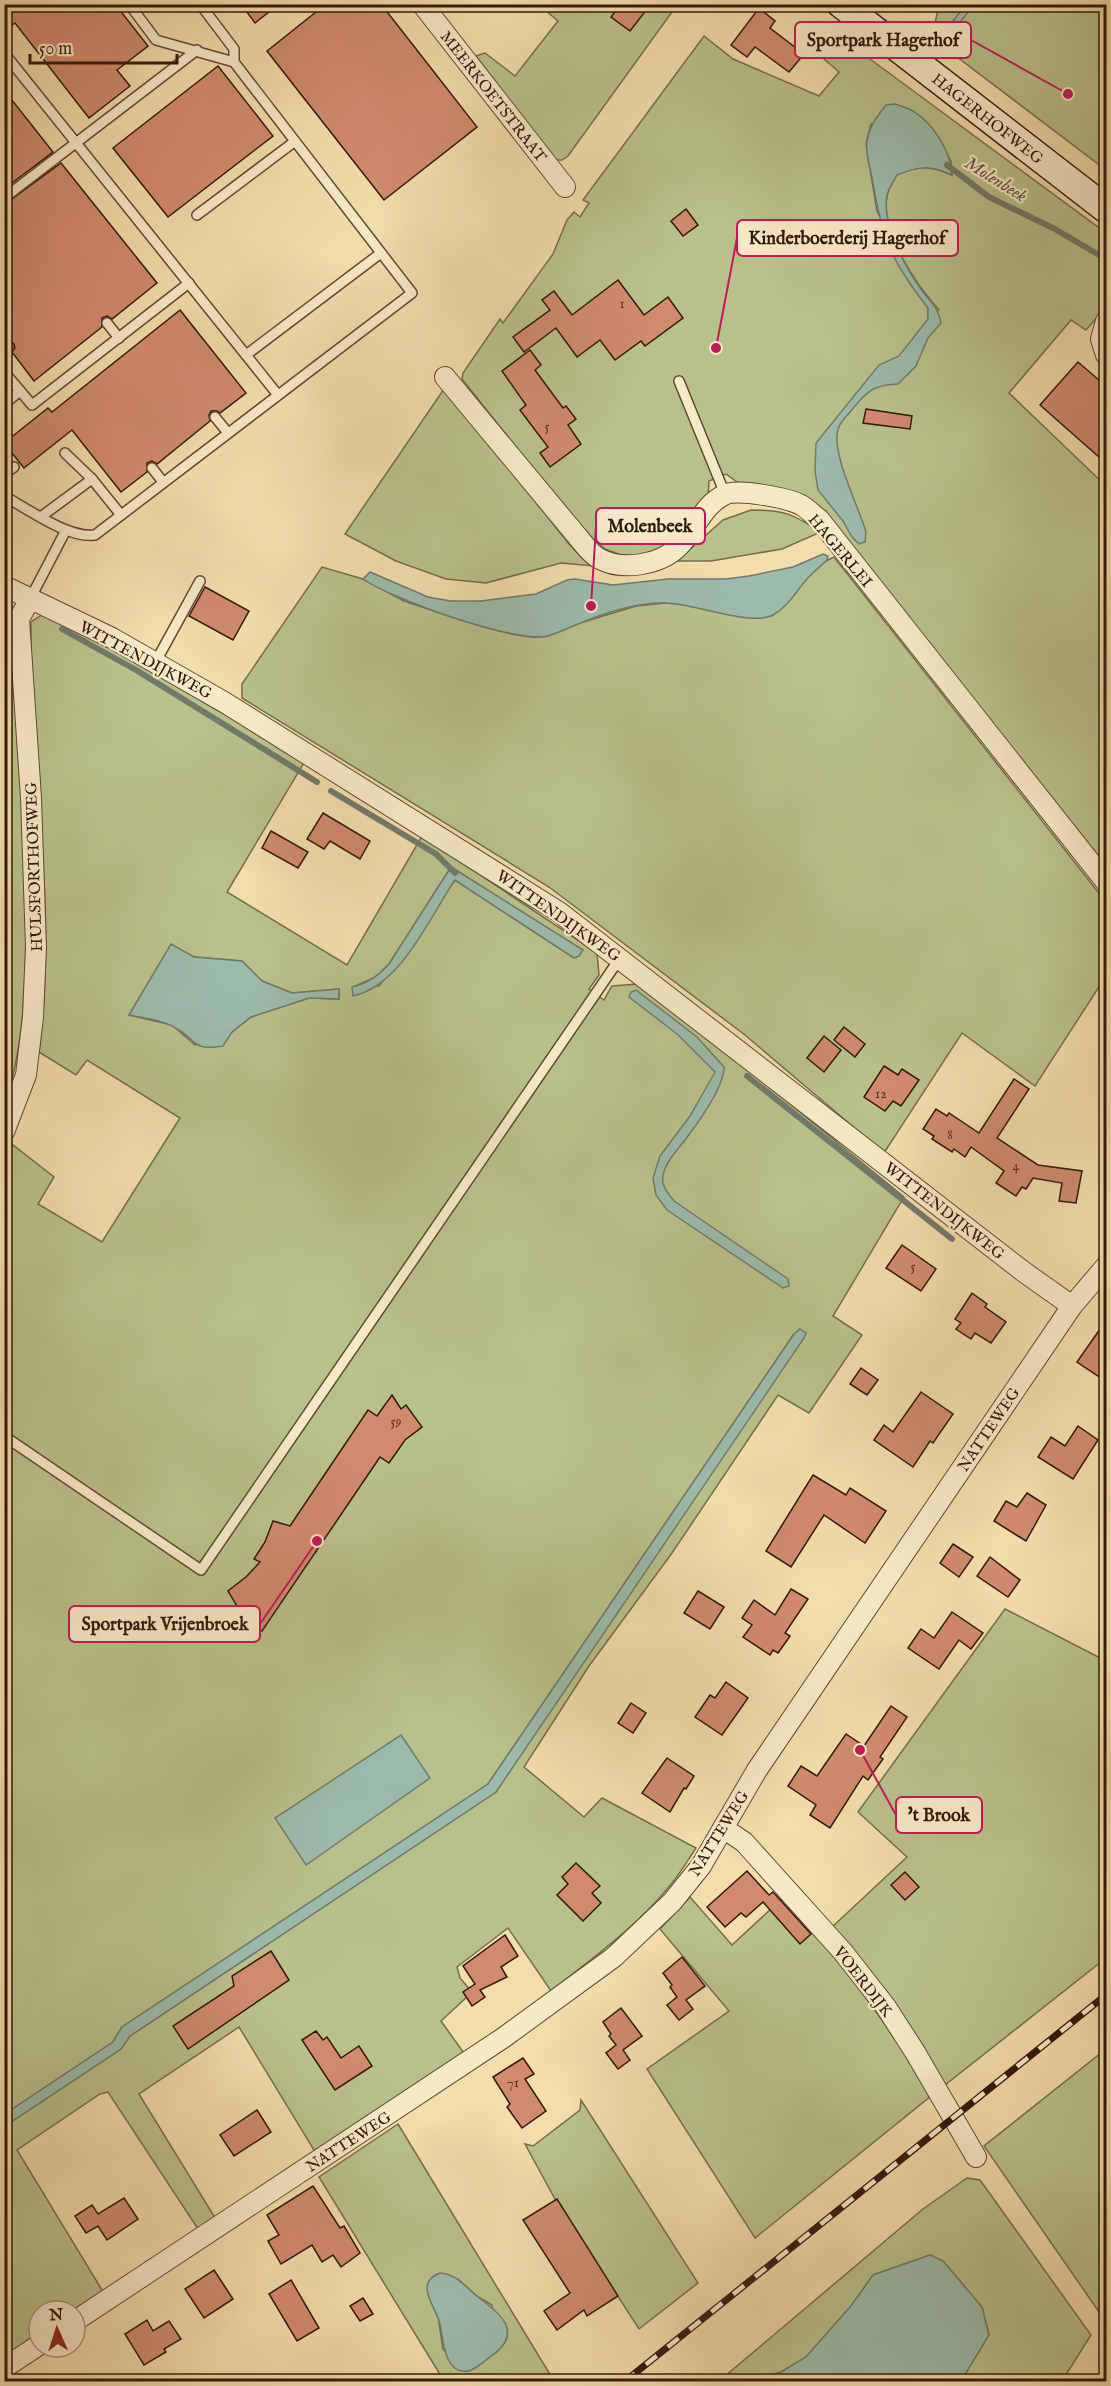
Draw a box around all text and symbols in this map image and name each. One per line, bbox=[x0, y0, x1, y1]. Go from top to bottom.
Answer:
callout: Sportpark Hagerhof bbox=[795, 22, 971, 58]
scale bar bbox=[30, 27, 177, 65]
street label: MEERKOETSTRAAT bbox=[435, 28, 550, 167]
text: Sportpark Hagerhof bbox=[807, 30, 963, 53]
text: 50 m bbox=[39, 38, 72, 61]
street label: HAGERHOFWEG bbox=[927, 70, 1047, 170]
water label: Molenbeek bbox=[960, 152, 1031, 208]
callout: Kinderboerderij Hagerhof bbox=[737, 220, 958, 256]
text: Kinderboerderij Hagerhof bbox=[749, 228, 949, 251]
house number: 1 bbox=[619, 295, 625, 313]
house number: 5 bbox=[544, 418, 550, 436]
callout: Molenbeek bbox=[596, 508, 705, 544]
street label: HAGERLEI bbox=[803, 511, 876, 592]
text: Molenbeek bbox=[608, 516, 694, 539]
street label: WITTENDIJKWEG bbox=[75, 617, 215, 704]
street label: HULSFORTHOFWEG bbox=[22, 782, 48, 952]
street label: WITTENDIJKWEG bbox=[492, 866, 624, 967]
house number: 12 bbox=[875, 1085, 887, 1103]
house number: 8 bbox=[947, 1126, 953, 1144]
house number: 4 bbox=[1013, 1157, 1020, 1175]
street label: WITTENDIJKWEG bbox=[880, 1158, 1008, 1265]
house number: 5 bbox=[910, 1258, 916, 1276]
street label: NATTEWEG bbox=[954, 1384, 1025, 1476]
house number: 59 bbox=[390, 1413, 402, 1431]
callout: Sportpark Vrijenbroek bbox=[69, 1606, 260, 1642]
text: Sportpark Vrijenbroek bbox=[81, 1614, 250, 1637]
street label: NATTEWEG bbox=[685, 1787, 754, 1881]
callout: 't Brook bbox=[896, 1797, 982, 1833]
text: 't Brook bbox=[908, 1805, 972, 1828]
street label: VOERDIJK bbox=[828, 1942, 896, 2022]
house number: 71 bbox=[507, 2074, 519, 2092]
street label: NATTEWEG bbox=[303, 2108, 396, 2178]
north arrow bbox=[27, 2299, 87, 2359]
text: N bbox=[48, 2306, 64, 2326]

